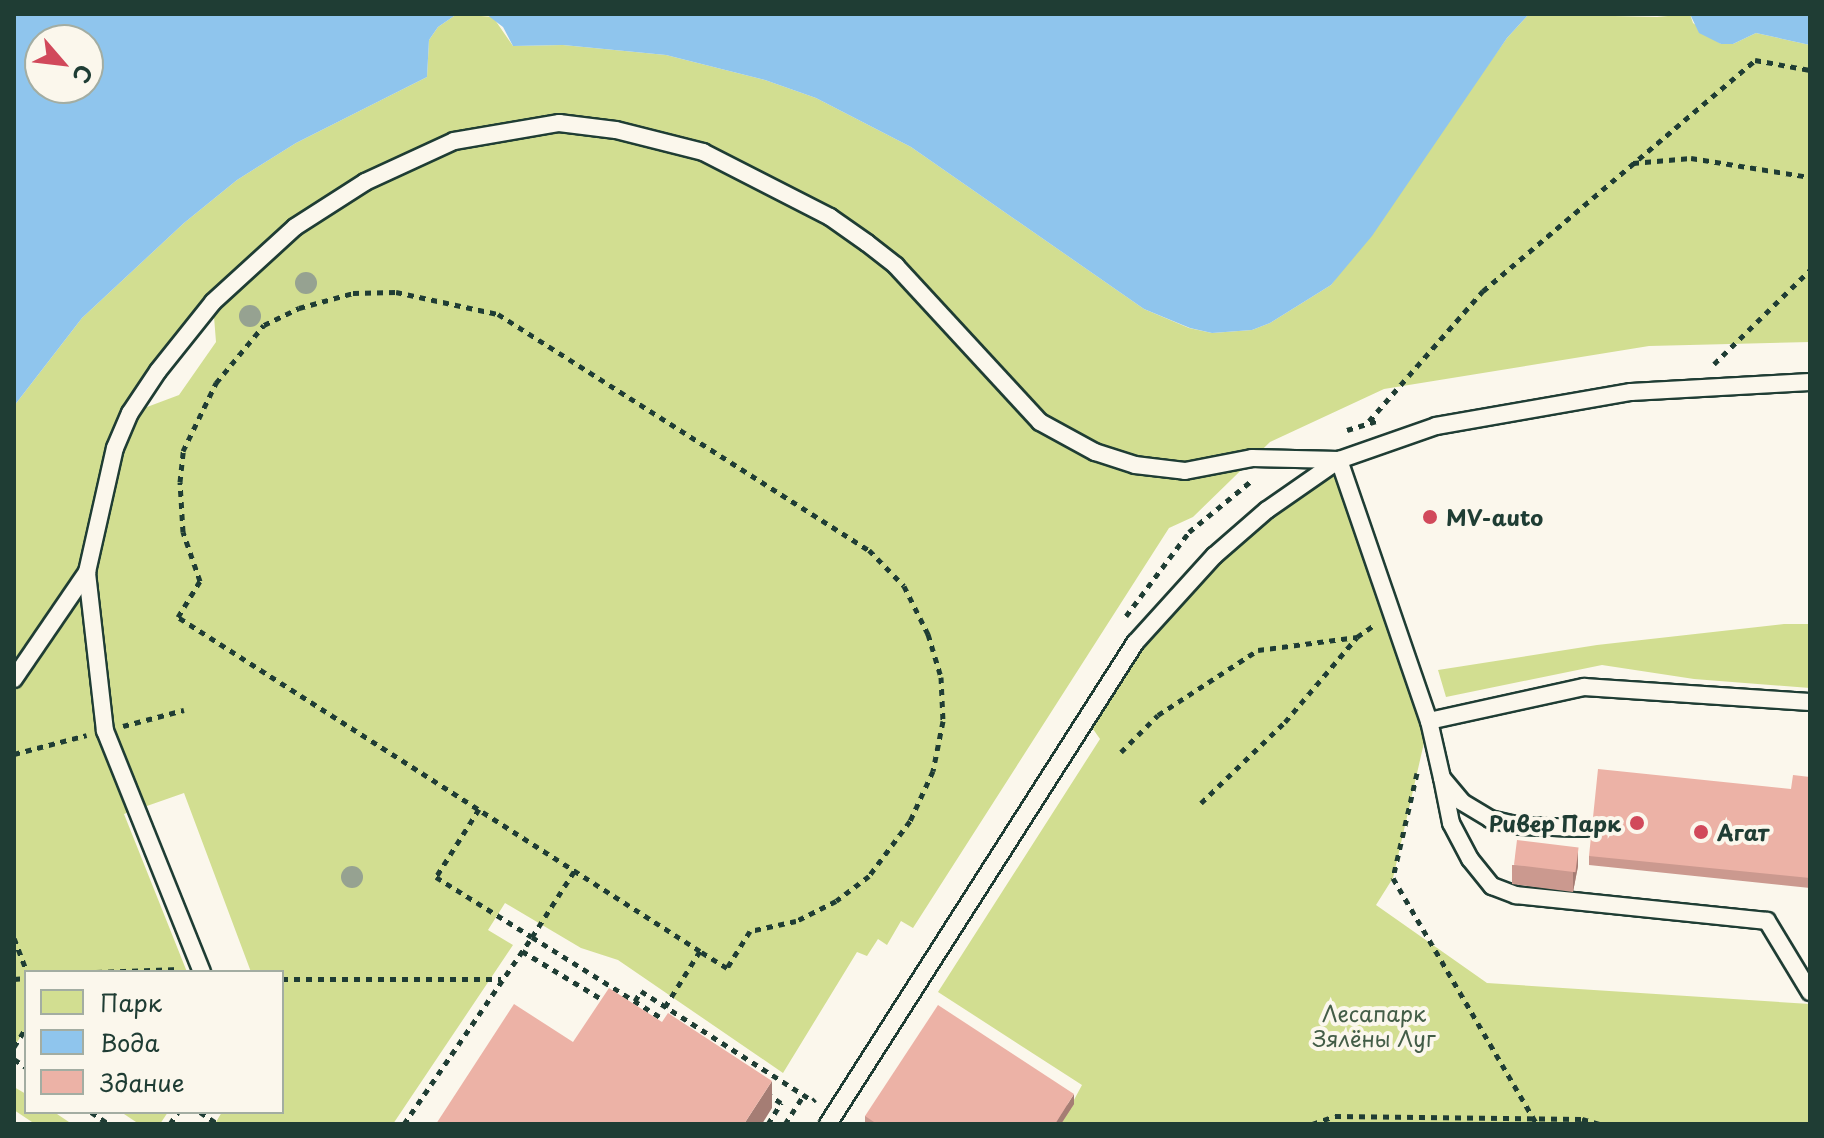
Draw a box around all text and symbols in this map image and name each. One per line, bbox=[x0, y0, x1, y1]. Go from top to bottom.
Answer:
north arrow bbox=[24, 24, 104, 104]
text: С bbox=[65, 60, 102, 90]
place label: MV-auto bbox=[1446, 504, 1543, 530]
marker: MV-auto bbox=[1421, 508, 1439, 526]
place label: Ривер Парк bbox=[1487, 810, 1621, 836]
marker: Ривер Парк bbox=[1628, 814, 1646, 832]
place label: Агат bbox=[1717, 819, 1769, 845]
marker: Агат bbox=[1692, 823, 1710, 841]
legend bbox=[24, 970, 284, 1114]
text: Парк bbox=[100, 984, 162, 1020]
park label: Лесапарк Зялёны Луг bbox=[1312, 999, 1436, 1050]
text: Вода bbox=[100, 1024, 159, 1060]
text: Здание bbox=[100, 1064, 185, 1100]

